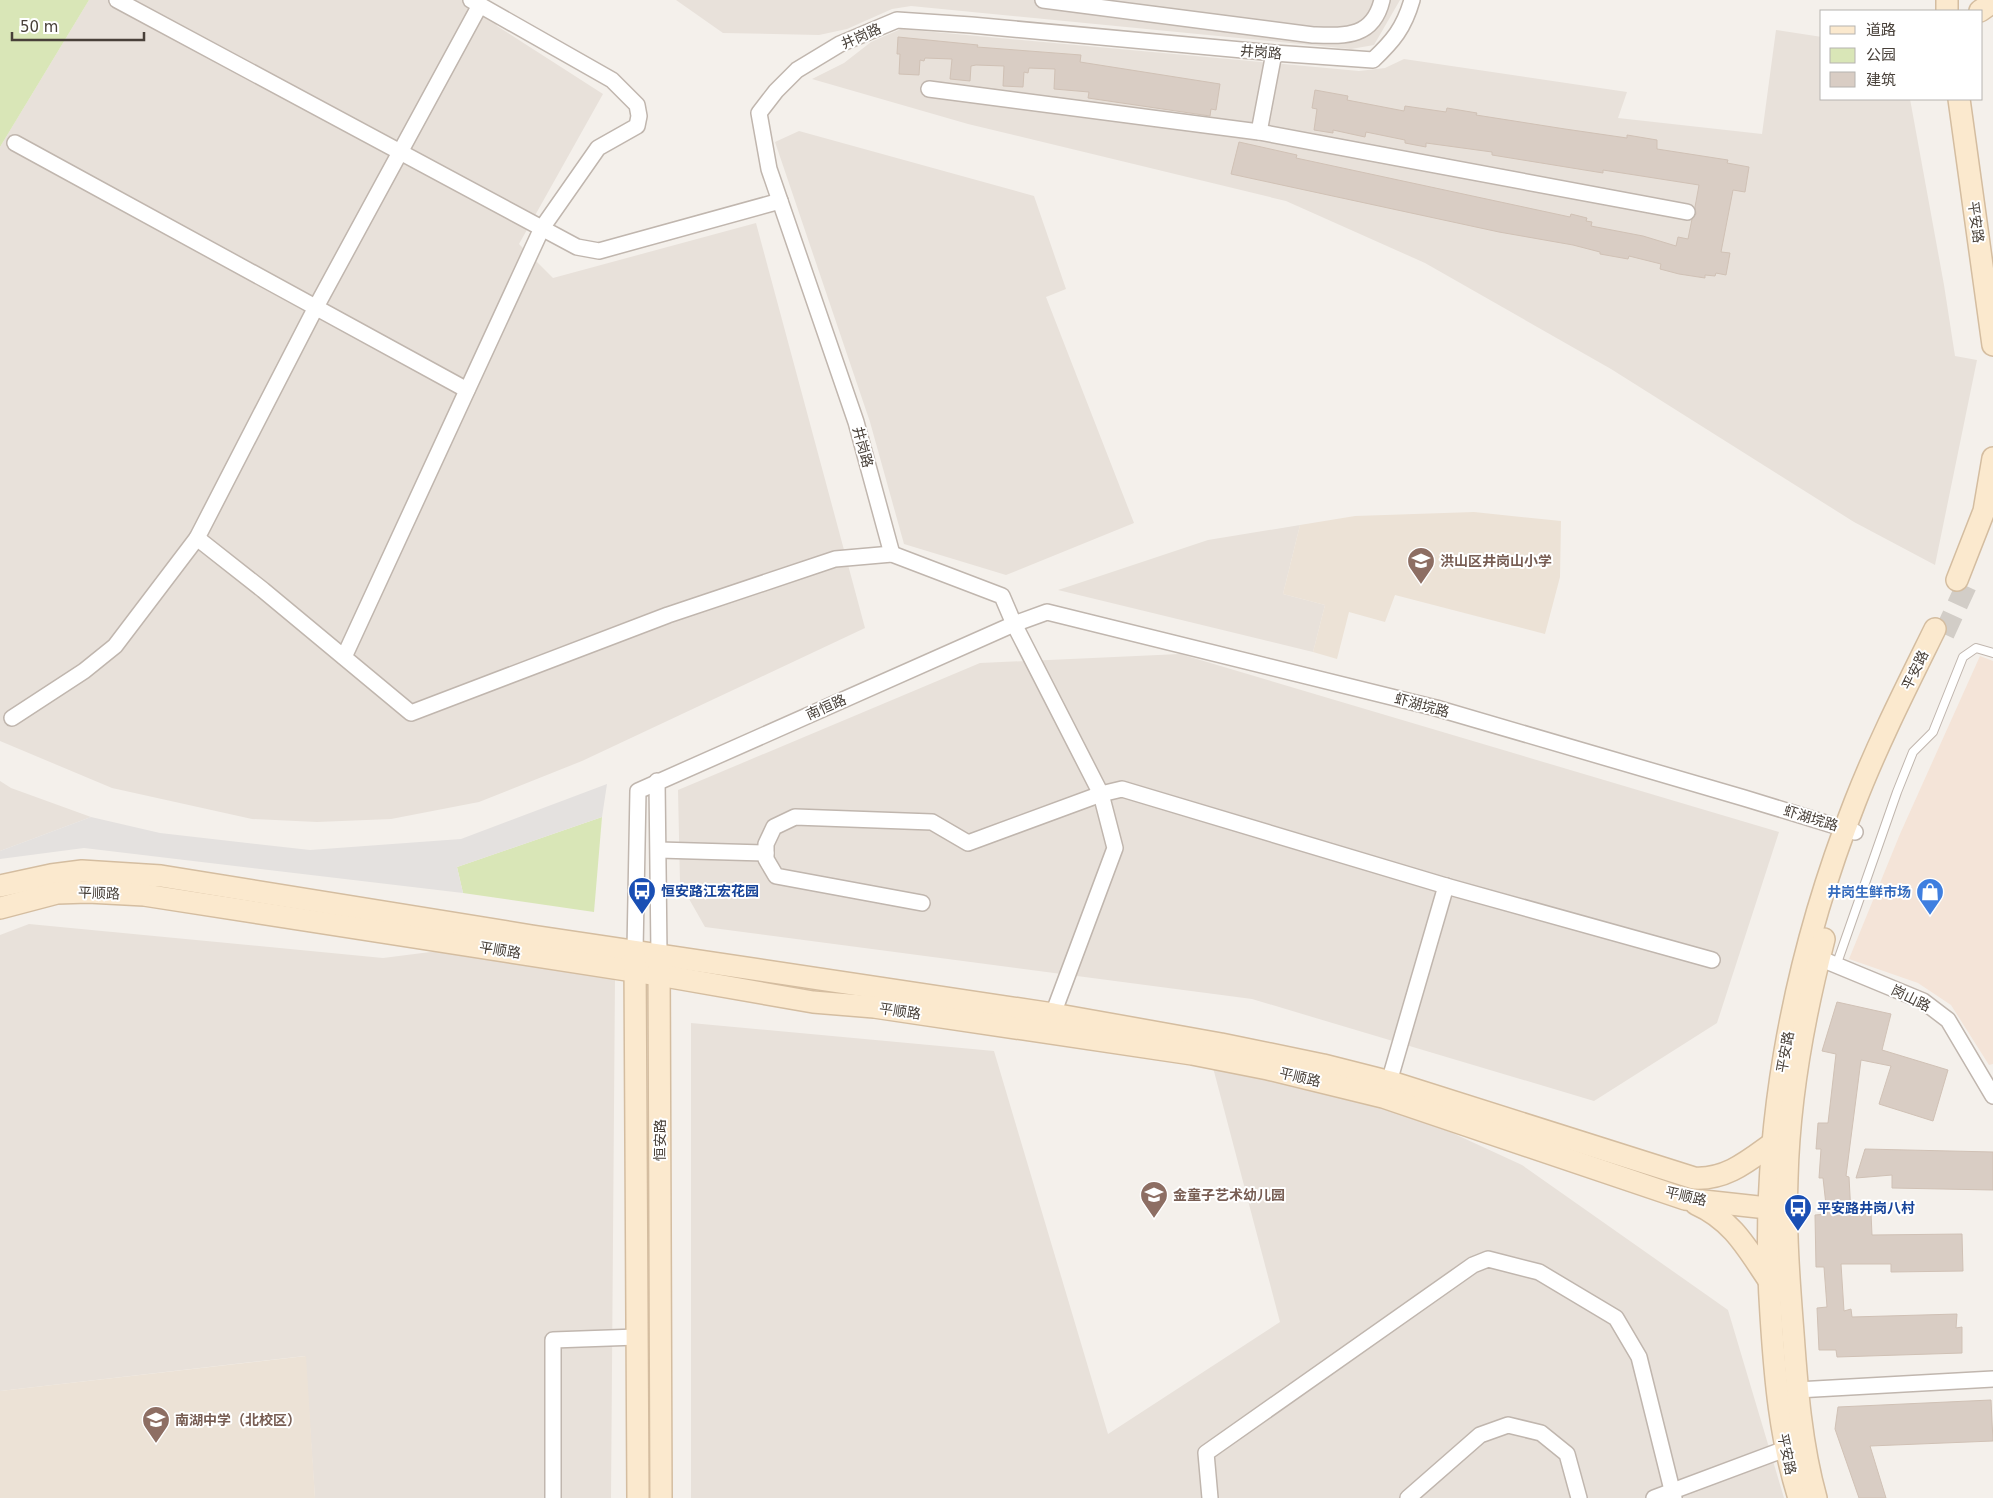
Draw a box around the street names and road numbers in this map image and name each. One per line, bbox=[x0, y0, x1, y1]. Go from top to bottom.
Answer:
street label: 井岗路 bbox=[839, 20, 883, 52]
street label: 井岗路 bbox=[1239, 42, 1283, 62]
street label: 平安路 bbox=[1965, 200, 1987, 244]
street label: 井岗路 bbox=[850, 425, 876, 469]
street label: 平安路 bbox=[1899, 648, 1931, 692]
street label: 虾湖垸路 bbox=[1393, 690, 1451, 720]
street label: 南恒路 bbox=[804, 691, 848, 723]
street label: 虾湖垸路 bbox=[1782, 802, 1840, 834]
street label: 平顺路 bbox=[78, 884, 120, 902]
street label: 平顺路 bbox=[478, 939, 522, 961]
street label: 岗山路 bbox=[1889, 982, 1933, 1014]
street label: 平顺路 bbox=[878, 1000, 922, 1022]
street label: 平安路 bbox=[1773, 1030, 1797, 1074]
street label: 平顺路 bbox=[1278, 1064, 1322, 1090]
street label: 恒安路 bbox=[652, 1119, 668, 1161]
street label: 平顺路 bbox=[1664, 1183, 1708, 1209]
street label: 平安路 bbox=[1775, 1432, 1799, 1476]

